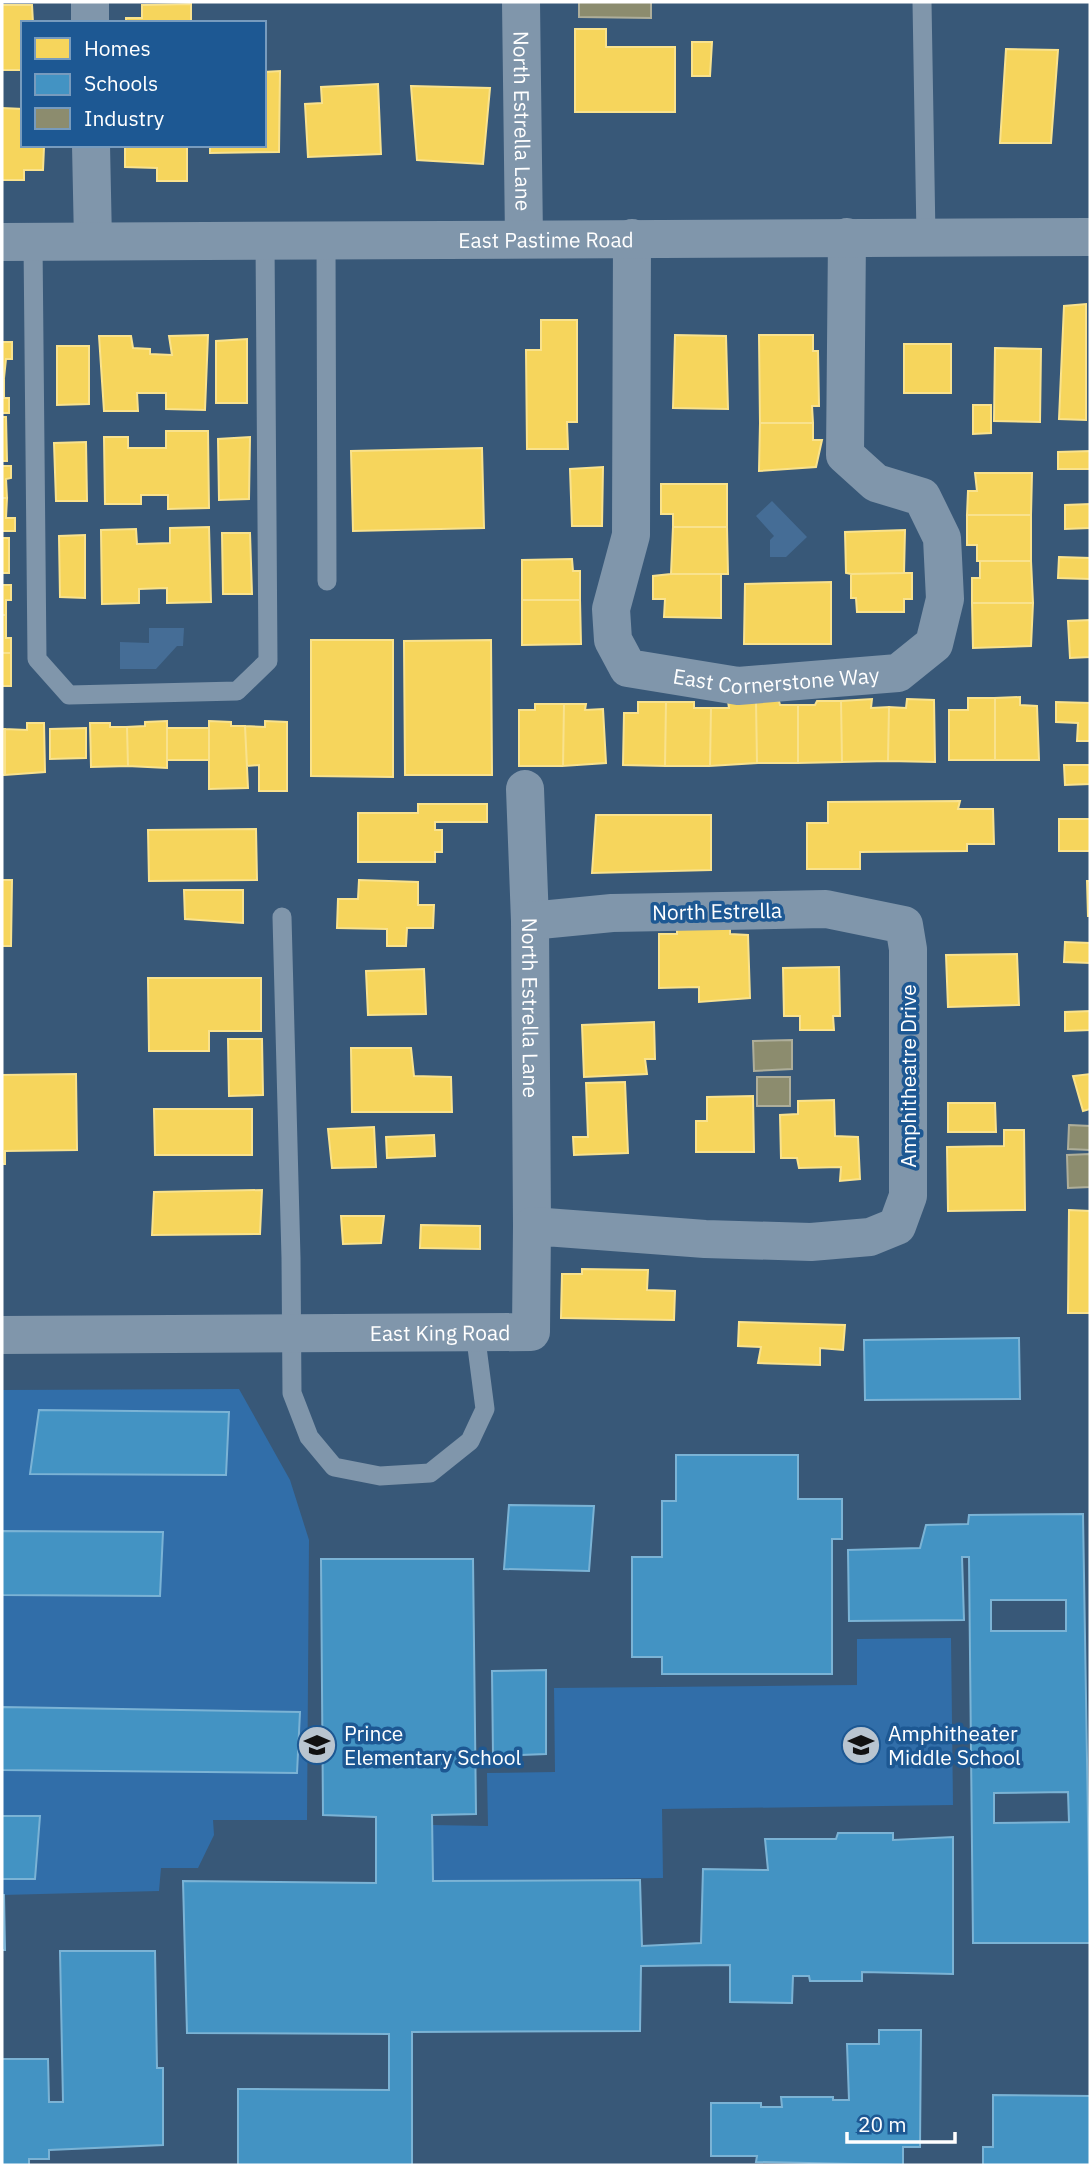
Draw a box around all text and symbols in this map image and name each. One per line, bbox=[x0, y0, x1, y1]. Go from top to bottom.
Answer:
legend bbox=[21, 21, 266, 147]
street label: North Estrella Lane bbox=[507, 31, 538, 211]
text: Homes bbox=[84, 34, 151, 62]
text: Schools bbox=[84, 69, 158, 97]
text: Industry bbox=[84, 104, 165, 132]
street label: East Pastime Road bbox=[458, 225, 634, 254]
street label: East Cornerstone Way bbox=[671, 661, 881, 701]
street label: North Estrella bbox=[652, 896, 782, 926]
street label: North Estrella Lane bbox=[516, 918, 545, 1098]
street label: Amphitheatre Drive bbox=[894, 984, 922, 1168]
street label: East King Road bbox=[370, 1318, 510, 1347]
place label: Prince Elementary School bbox=[344, 1719, 521, 1771]
place label: Amphitheater Middle School bbox=[888, 1719, 1021, 1771]
school or university icon: Prince Elementary School bbox=[296, 1724, 338, 1766]
school or university icon: Amphitheater Middle School bbox=[840, 1724, 882, 1766]
scale bar bbox=[847, 2100, 956, 2144]
text: 20 m bbox=[858, 2110, 907, 2138]

